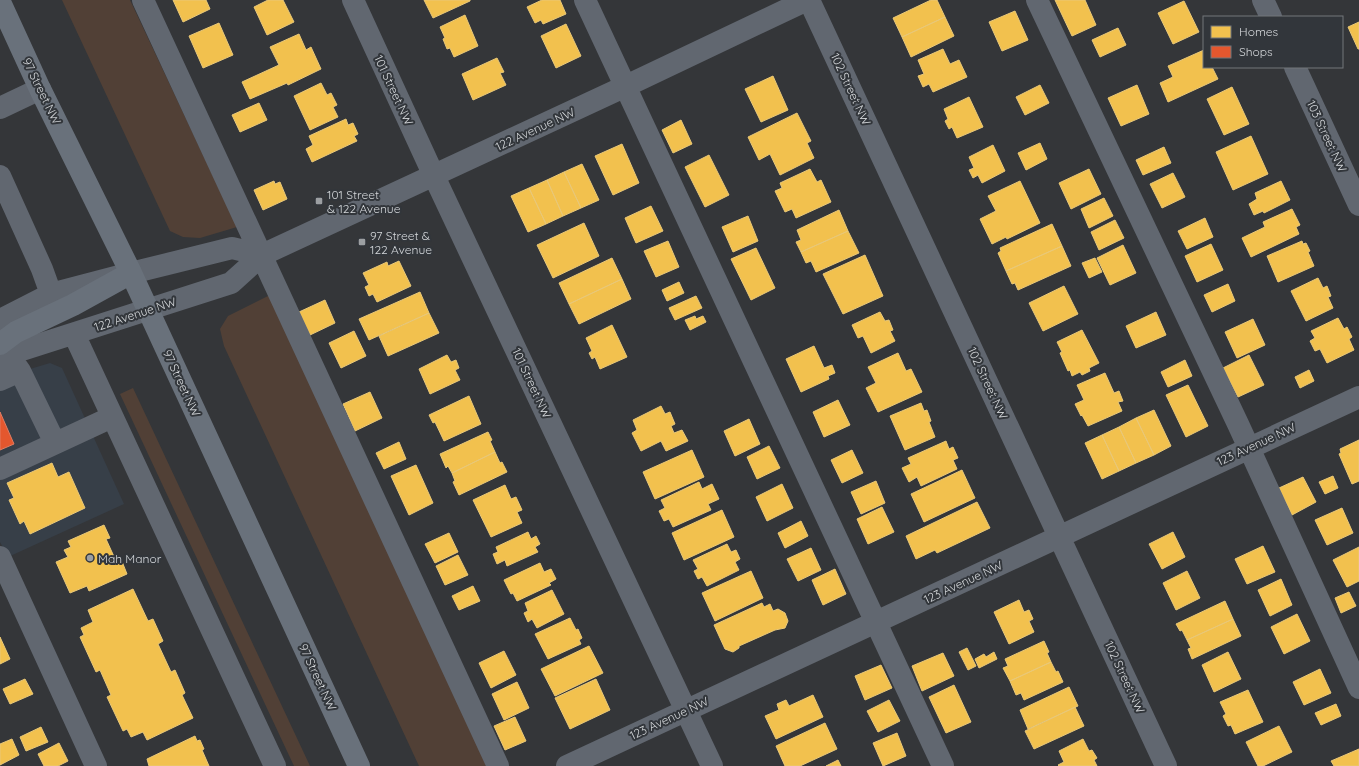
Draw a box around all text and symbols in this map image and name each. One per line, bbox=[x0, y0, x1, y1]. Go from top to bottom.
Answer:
legend bbox=[1203, 16, 1343, 68]
text: Homes bbox=[1239, 24, 1279, 39]
text: Shops bbox=[1239, 44, 1273, 59]
street label: 102 Street NW bbox=[828, 51, 874, 128]
street label: 101 Street NW bbox=[371, 53, 417, 128]
street label: 97 Street NW bbox=[19, 55, 65, 127]
street label: 103 Street NW bbox=[1304, 98, 1350, 175]
street label: 122 Avenue NW bbox=[493, 104, 577, 154]
place label: 101 Street & 122 Avenue bbox=[327, 187, 401, 216]
marker: 101 Street & 122 Avenue bbox=[314, 196, 324, 206]
place label: 97 Street & 122 Avenue bbox=[370, 228, 432, 257]
marker: 97 Street & 122 Avenue bbox=[357, 237, 367, 247]
street label: 122 Avenue NW bbox=[92, 294, 178, 334]
street label: 102 Street NW bbox=[965, 345, 1011, 422]
street label: 101 Street NW bbox=[509, 346, 555, 421]
street label: 97 Street NW bbox=[160, 347, 204, 419]
street label: 123 Avenue NW bbox=[1214, 419, 1298, 469]
place label: Mah Manor bbox=[98, 551, 162, 566]
marker: Mah Manor bbox=[85, 553, 95, 563]
street label: 123 Avenue NW bbox=[921, 557, 1005, 607]
street label: 102 Street NW bbox=[1102, 639, 1148, 716]
street label: 97 Street NW bbox=[296, 641, 340, 713]
street label: 123 Avenue NW bbox=[627, 693, 711, 743]

